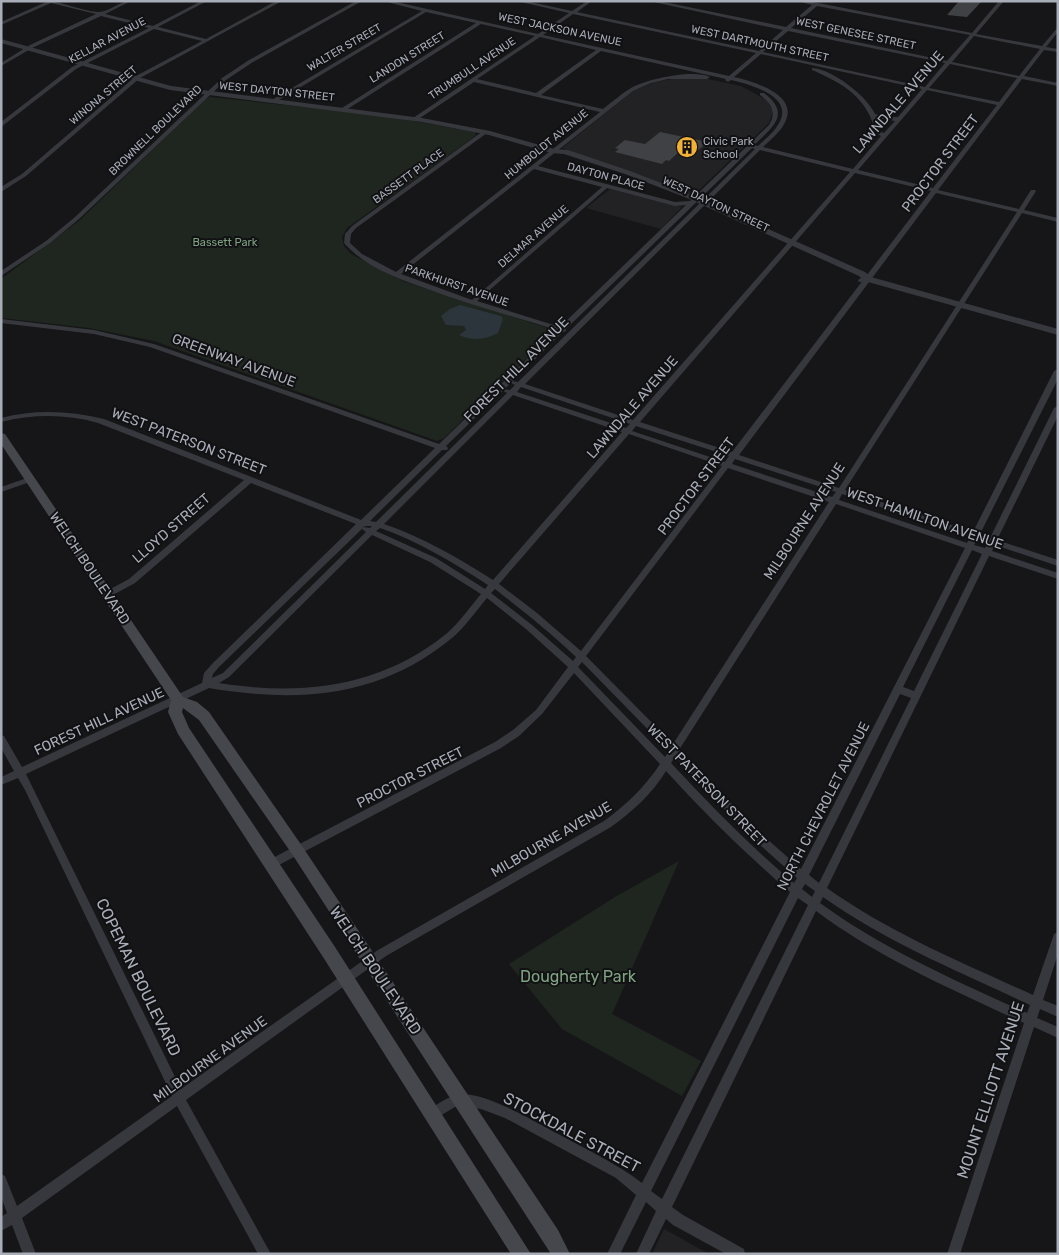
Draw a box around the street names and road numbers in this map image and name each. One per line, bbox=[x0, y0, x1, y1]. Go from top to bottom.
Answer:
street label: WEST JACKSON AVENUE bbox=[497, 10, 623, 49]
street label: WEST GENESEE STREET bbox=[795, 14, 918, 53]
street label: KELLAR AVENUE bbox=[66, 15, 148, 66]
street label: WALTER STREET bbox=[305, 21, 384, 74]
street label: WEST DARTMOUTH STREET bbox=[690, 23, 830, 65]
street label: LANDON STREET bbox=[367, 29, 448, 86]
street label: TRUMBULL AVENUE bbox=[426, 34, 519, 102]
street label: LAWNDALE AVENUE bbox=[849, 48, 948, 157]
street label: WINONA STREET bbox=[67, 63, 140, 127]
street label: WEST DAYTON STREET bbox=[218, 79, 336, 104]
street label: BROWNELL BOULEVARD bbox=[106, 83, 204, 178]
street label: HUMBOLDT AVENUE bbox=[502, 106, 591, 182]
street label: PROCTOR STREET bbox=[898, 111, 983, 215]
street label: BASSETT PLACE bbox=[370, 146, 447, 207]
street label: DAYTON PLACE bbox=[566, 160, 646, 193]
street label: WEST DAYTON STREET bbox=[660, 174, 772, 235]
street label: DELMAR AVENUE bbox=[496, 202, 571, 270]
street label: PARKHURST AVENUE bbox=[403, 262, 511, 309]
street label: FOREST HILL AVENUE bbox=[460, 313, 572, 425]
street label: GREENWAY AVENUE bbox=[170, 330, 298, 391]
street label: LAWNDALE AVENUE bbox=[583, 353, 682, 462]
street label: WEST PATERSON STREET bbox=[109, 404, 269, 479]
street label: PROCTOR STREET bbox=[654, 434, 739, 538]
street label: MILBOURNE AVENUE bbox=[760, 459, 849, 583]
street label: WEST HAMILTON AVENUE bbox=[844, 484, 1005, 553]
street label: LLOYD STREET bbox=[129, 490, 214, 567]
street label: WELCH BOULEVARD bbox=[46, 509, 133, 628]
street label: FOREST HILL AVENUE bbox=[31, 684, 167, 759]
street label: NORTH CHEVROLET AVENUE bbox=[773, 719, 873, 893]
street label: WEST PATERSON STREET bbox=[643, 720, 770, 850]
street label: PROCTOR STREET bbox=[354, 743, 467, 812]
street label: MILBOURNE AVENUE bbox=[488, 798, 615, 881]
street label: COPEMAN BOULEVARD bbox=[92, 895, 185, 1059]
street label: WELCH BOULEVARD bbox=[326, 903, 426, 1038]
street label: MOUNT ELLIOTT AVENUE bbox=[953, 999, 1028, 1181]
street label: MILBOURNE AVENUE bbox=[150, 1012, 270, 1106]
street label: STOCKDALE STREET bbox=[500, 1088, 643, 1177]

